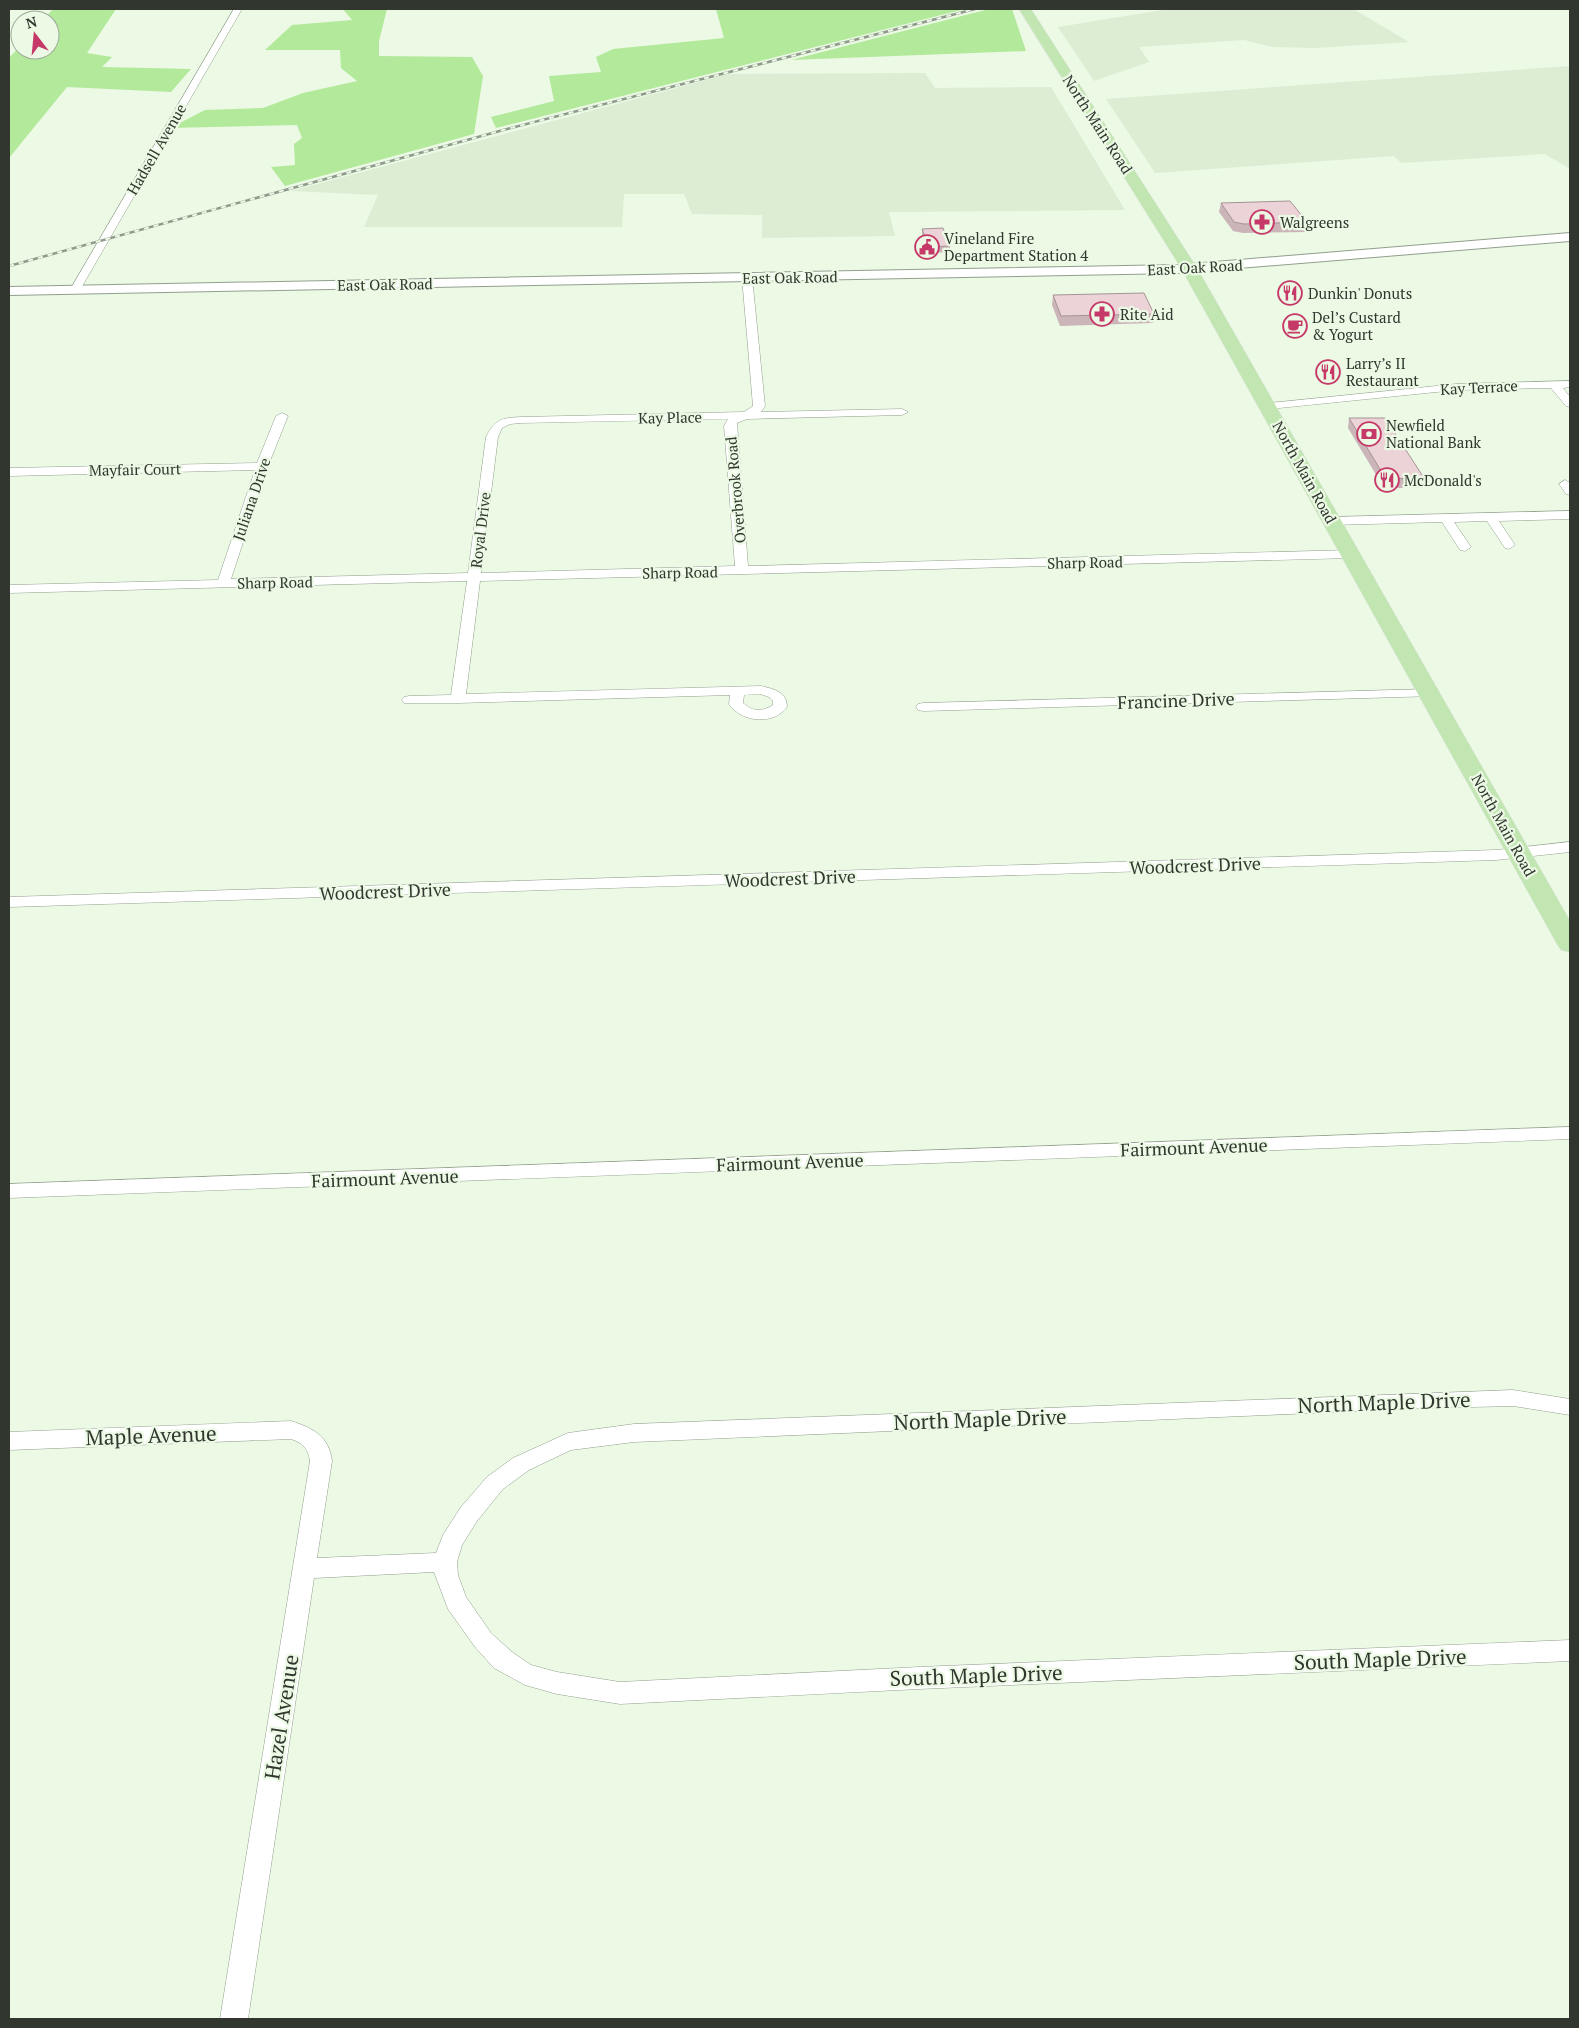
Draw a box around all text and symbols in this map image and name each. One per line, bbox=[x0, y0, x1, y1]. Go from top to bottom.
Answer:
north arrow bbox=[10, 10, 60, 60]
text: N bbox=[24, 11, 39, 33]
street label: North Main Road bbox=[1059, 71, 1137, 177]
street label: Hadsell Avenue bbox=[122, 100, 190, 198]
pharmacy icon: Walgreens bbox=[1249, 209, 1275, 235]
place label: Walgreens bbox=[1280, 212, 1349, 232]
place label: Vineland Fire Department Station 4 bbox=[944, 228, 1088, 265]
public building icon: Vineland Fire Department Station 4 bbox=[914, 234, 940, 260]
street label: East Oak Road bbox=[1147, 255, 1243, 279]
street label: East Oak Road bbox=[742, 266, 838, 288]
street label: East Oak Road bbox=[337, 273, 433, 295]
restaurant icon: Dunkin' Donuts bbox=[1277, 280, 1303, 306]
place label: Dunkin' Donuts bbox=[1308, 283, 1412, 303]
pharmacy icon: Rite Aid bbox=[1089, 301, 1115, 327]
place label: Rite Aid bbox=[1120, 304, 1174, 324]
place label: Del’s Custard & Yogurt bbox=[1312, 307, 1401, 344]
cafe icon: Del’s Custard & Yogurt bbox=[1282, 313, 1308, 339]
place label: Larry’s II Restaurant bbox=[1346, 353, 1419, 390]
restaurant icon: Larry’s II Restaurant bbox=[1315, 359, 1341, 385]
street label: Kay Terrace bbox=[1440, 375, 1518, 399]
street label: Kay Place bbox=[638, 406, 702, 428]
place label: Newfield National Bank bbox=[1386, 415, 1481, 452]
street label: North Main Road bbox=[1269, 417, 1341, 527]
bank icon: Newfield National Bank bbox=[1356, 421, 1382, 447]
street label: Overbrook Road bbox=[720, 436, 750, 544]
street label: Juliana Drive bbox=[228, 455, 274, 543]
street label: Mayfair Court bbox=[89, 458, 182, 480]
restaurant icon: McDonald's bbox=[1374, 467, 1400, 493]
place label: McDonald's bbox=[1404, 470, 1482, 490]
street label: Royal Drive bbox=[465, 491, 495, 569]
street label: Sharp Road bbox=[1047, 551, 1123, 573]
street label: Sharp Road bbox=[642, 561, 718, 583]
street label: Sharp Road bbox=[237, 571, 313, 593]
street label: Francine Drive bbox=[1117, 686, 1235, 714]
street label: North Main Road bbox=[1468, 770, 1540, 880]
street label: Woodcrest Drive bbox=[1129, 851, 1261, 879]
street label: Woodcrest Drive bbox=[724, 864, 856, 892]
street label: Woodcrest Drive bbox=[319, 877, 451, 905]
street label: Fairmount Avenue bbox=[1120, 1132, 1268, 1162]
street label: Fairmount Avenue bbox=[716, 1147, 864, 1177]
street label: Fairmount Avenue bbox=[311, 1163, 459, 1193]
street label: North Maple Drive bbox=[1297, 1385, 1471, 1419]
street label: North Maple Drive bbox=[893, 1402, 1067, 1436]
street label: Maple Avenue bbox=[85, 1419, 217, 1451]
street label: South Maple Drive bbox=[1293, 1642, 1467, 1676]
street label: Hazel Avenue bbox=[257, 1652, 305, 1782]
street label: South Maple Drive bbox=[889, 1658, 1063, 1692]

